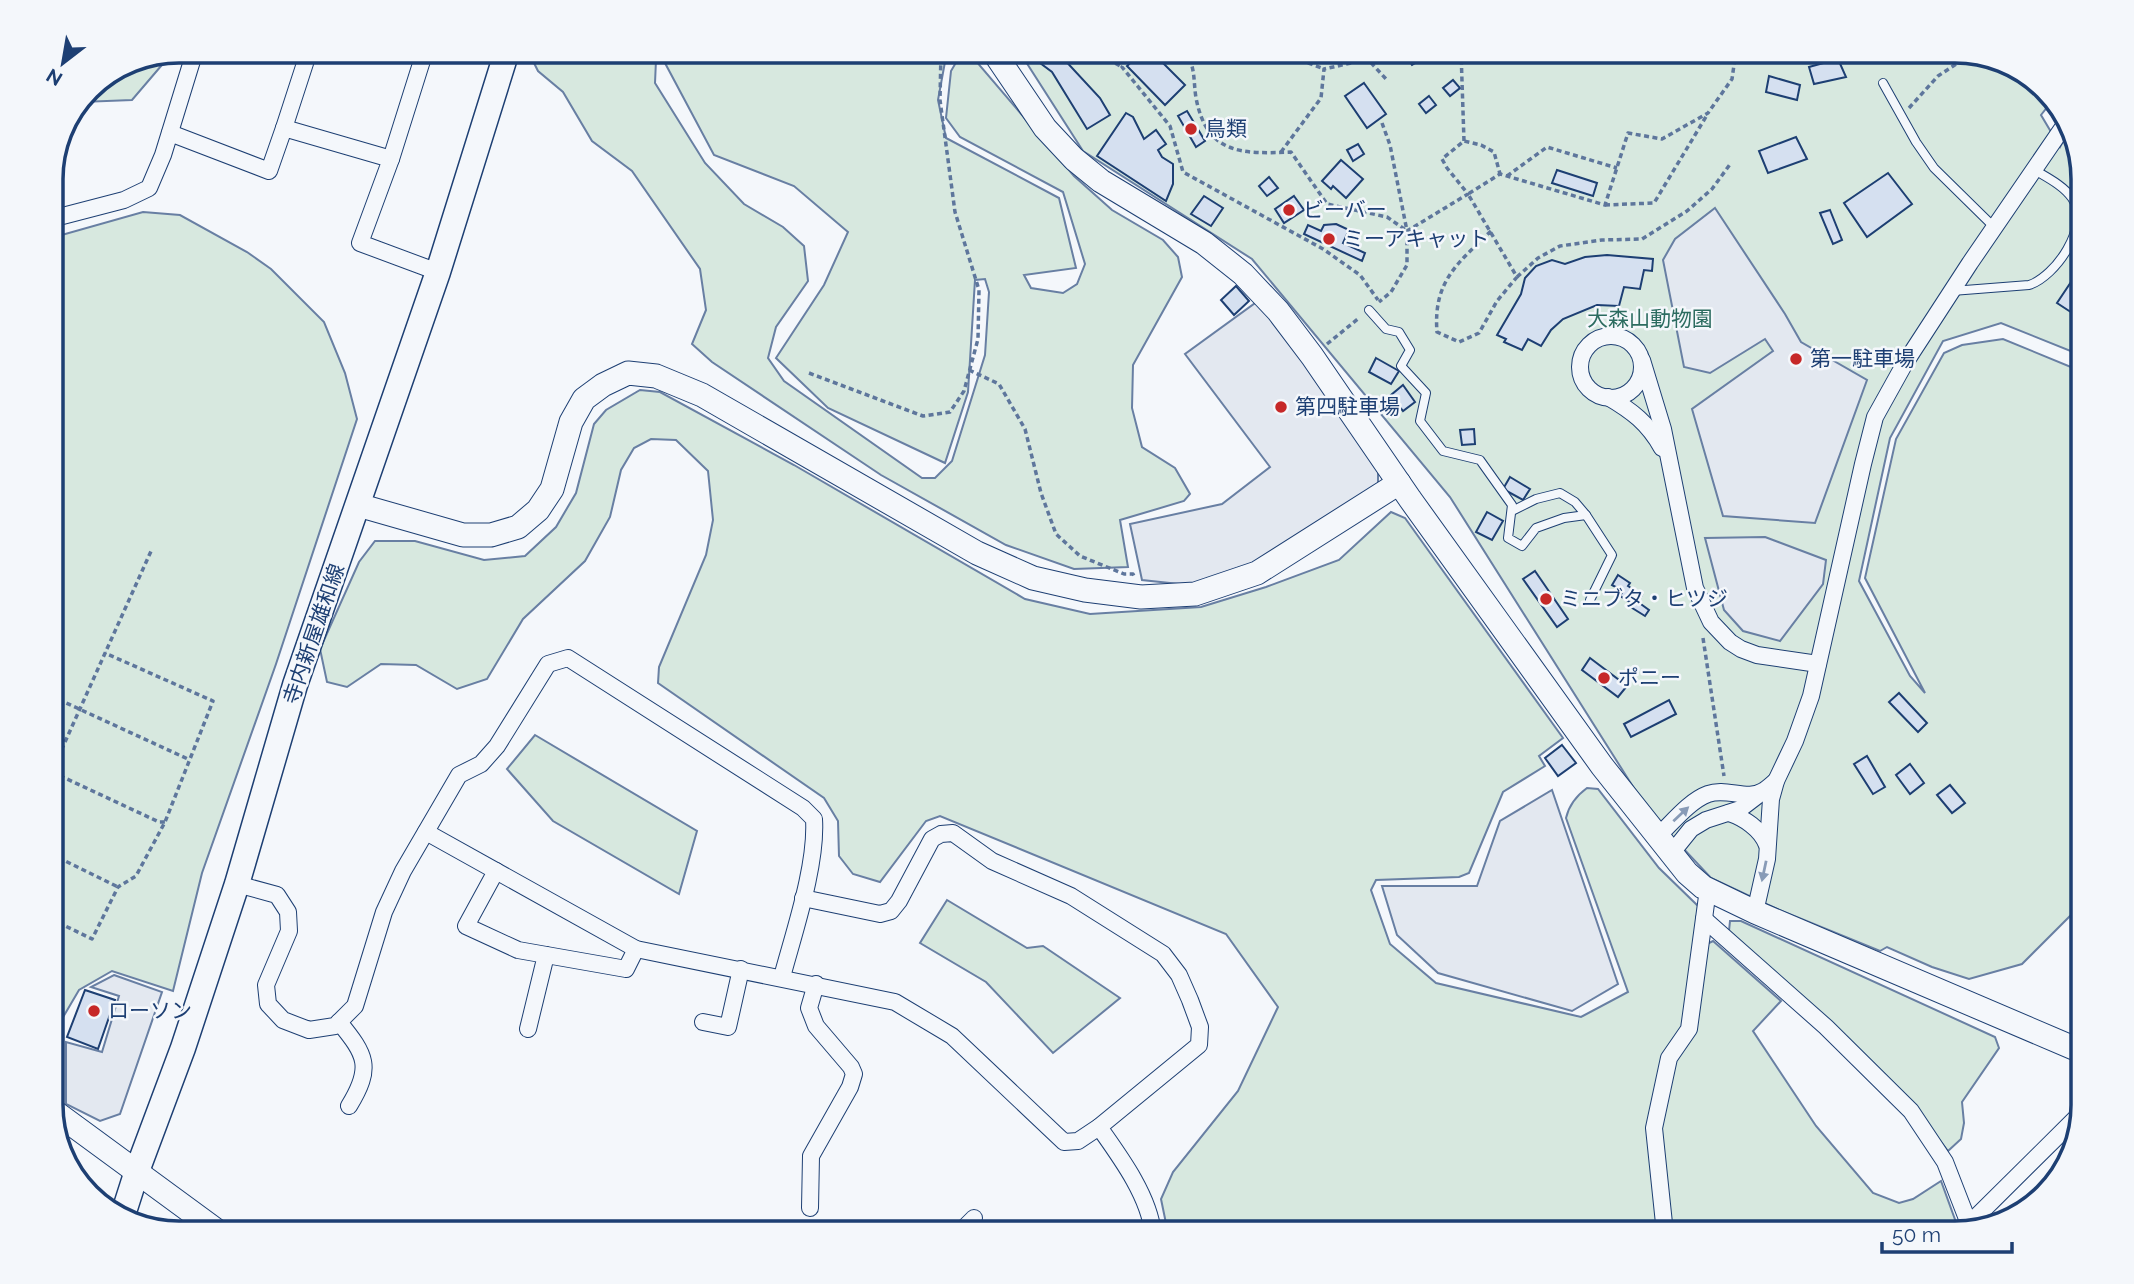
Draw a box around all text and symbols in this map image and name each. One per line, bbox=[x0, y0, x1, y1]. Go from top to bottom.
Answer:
north arrow bbox=[28, 28, 98, 98]
text: N bbox=[42, 64, 66, 91]
place label: 鳥類 bbox=[1205, 116, 1247, 141]
marker: 鳥類 bbox=[1183, 121, 1199, 137]
place label: ビーバー bbox=[1303, 197, 1387, 222]
marker: ビーバー bbox=[1281, 202, 1297, 218]
place label: ミーアキャット bbox=[1343, 226, 1489, 251]
marker: ミーアキャット bbox=[1321, 231, 1337, 247]
park label: 大森山動物園 bbox=[1587, 306, 1713, 331]
place label: 第一駐車場 bbox=[1810, 346, 1915, 371]
marker: 第一駐車場 bbox=[1788, 351, 1804, 367]
place label: 第四駐車場 bbox=[1295, 394, 1400, 419]
marker: 第四駐車場 bbox=[1273, 399, 1289, 415]
street label: 寺内新屋雄和線 bbox=[278, 560, 349, 707]
place label: ミニブタ・ヒツジ bbox=[1560, 586, 1728, 611]
marker: ミニブタ・ヒツジ bbox=[1538, 591, 1554, 607]
place label: ポニー bbox=[1618, 665, 1681, 690]
marker: ポニー bbox=[1596, 670, 1612, 686]
one-way arrow bbox=[1672, 807, 1689, 823]
one-way arrow bbox=[1758, 860, 1769, 882]
place label: ローソン bbox=[108, 998, 192, 1023]
marker: ローソン bbox=[86, 1003, 102, 1019]
scale bar bbox=[1882, 1210, 2011, 1254]
text: 50 m bbox=[1892, 1222, 1941, 1247]

